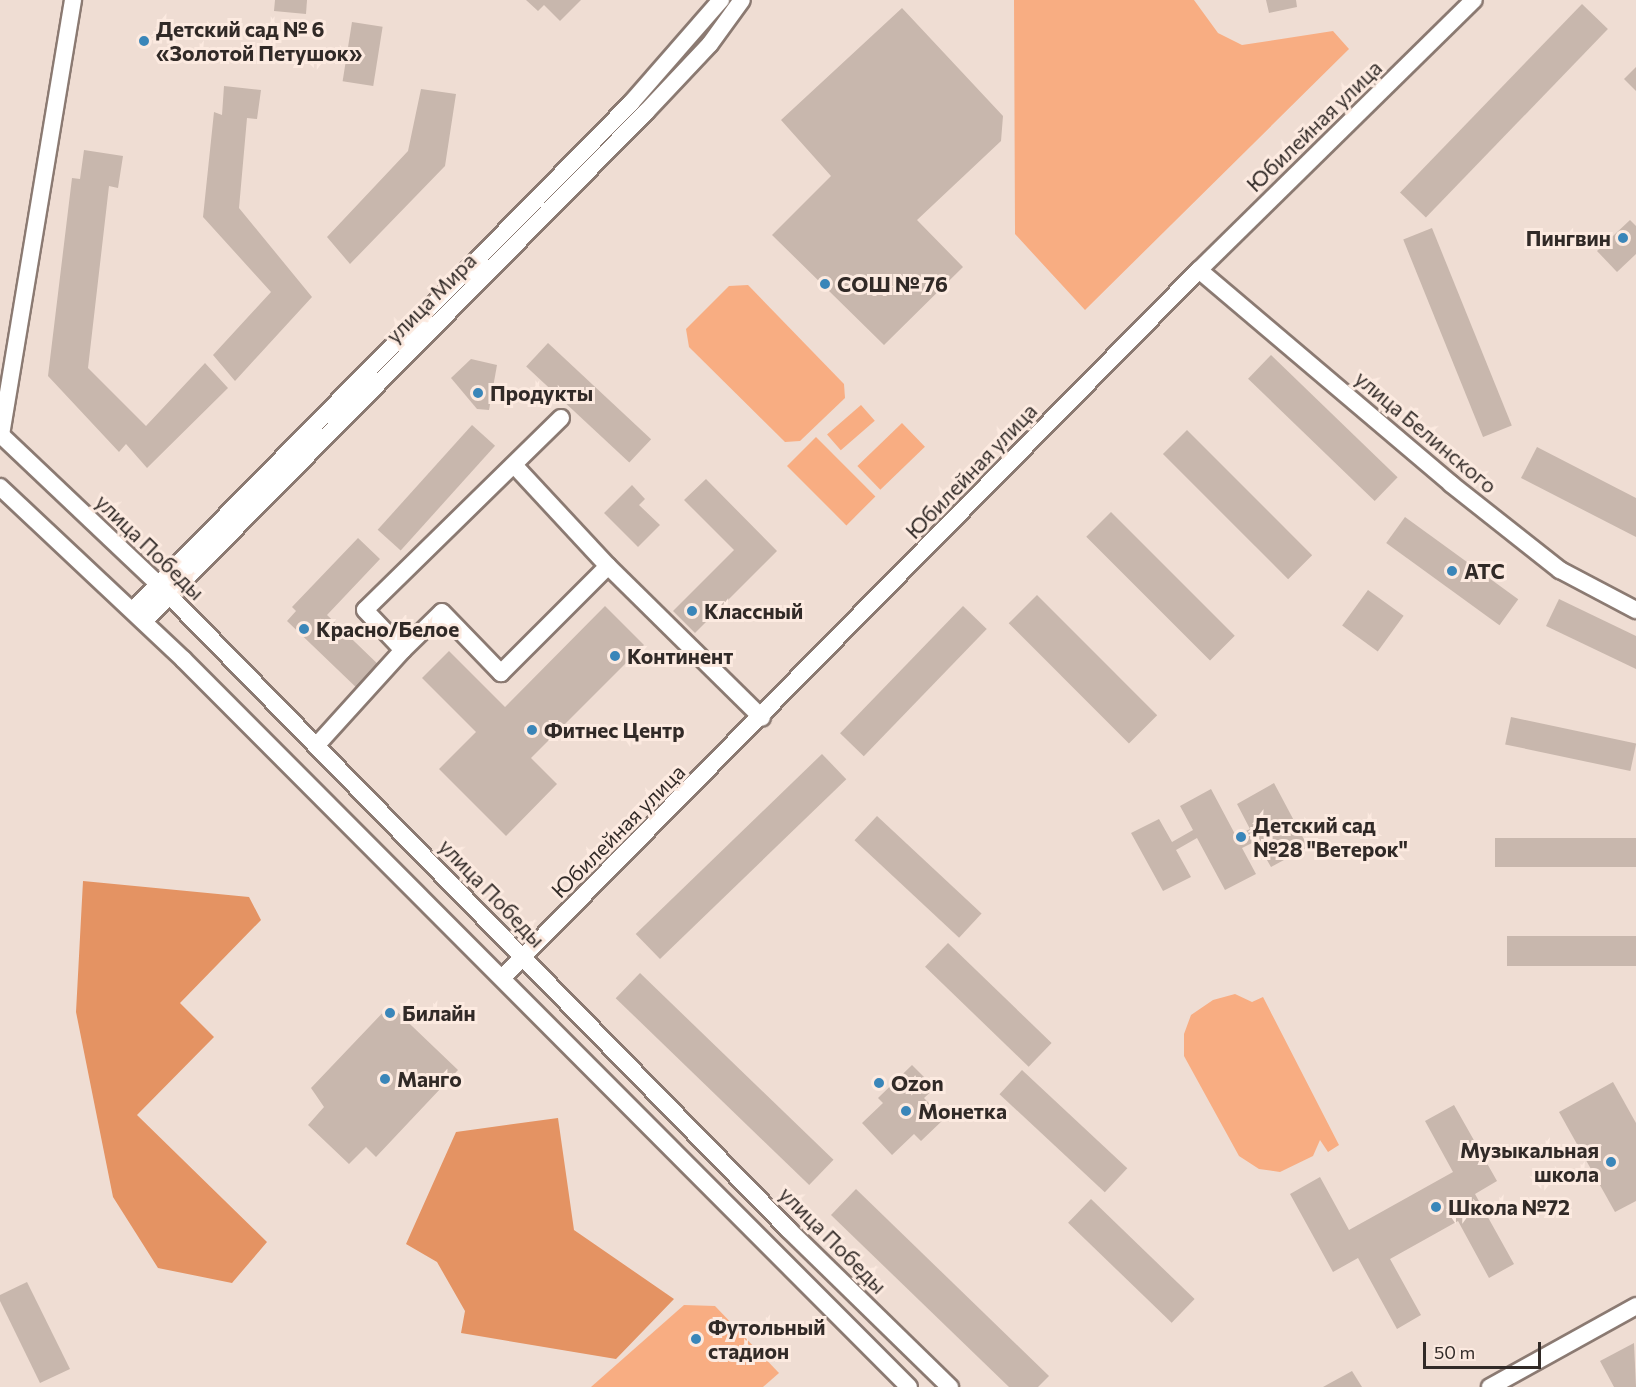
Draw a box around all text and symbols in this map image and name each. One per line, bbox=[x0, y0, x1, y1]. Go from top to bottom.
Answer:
place label: Детский сад № 6 «Золотой Петушок» bbox=[156, 16, 362, 66]
marker: Детский сад № 6 «Золотой Петушок» bbox=[137, 34, 151, 48]
street label: Юбилейная улица bbox=[1241, 55, 1387, 197]
place label: Пингвин bbox=[1526, 225, 1611, 251]
marker: Пингвин bbox=[1616, 231, 1630, 245]
street label: улица Мира bbox=[381, 248, 481, 348]
place label: СОШ № 76 bbox=[837, 271, 948, 297]
marker: СОШ № 76 bbox=[818, 277, 832, 291]
street label: улица Белинского bbox=[1350, 365, 1502, 499]
place label: Продукты bbox=[490, 380, 593, 406]
marker: Продукты bbox=[471, 386, 485, 400]
street label: Юбилейная улица bbox=[900, 398, 1042, 544]
street label: улица Победы bbox=[91, 489, 209, 605]
place label: АТС bbox=[1464, 558, 1505, 584]
marker: АТС bbox=[1445, 564, 1459, 578]
place label: Классный bbox=[704, 598, 803, 624]
marker: Классный bbox=[685, 604, 699, 618]
place label: Красно/Белое bbox=[316, 616, 459, 642]
marker: Красно/Белое bbox=[297, 622, 311, 636]
place label: Континент bbox=[627, 643, 733, 669]
marker: Континент bbox=[608, 649, 622, 663]
place label: Фитнес Центр bbox=[544, 717, 685, 743]
marker: Фитнес Центр bbox=[525, 723, 539, 737]
street label: Юбилейная улица bbox=[546, 759, 690, 903]
place label: Детский сад №28 "Ветерок" bbox=[1253, 812, 1408, 862]
marker: Детский сад №28 "Ветерок" bbox=[1234, 830, 1248, 844]
street label: улица Победы bbox=[434, 834, 550, 952]
place label: Билайн bbox=[402, 1000, 476, 1026]
marker: Билайн bbox=[383, 1006, 397, 1020]
place label: Манго bbox=[397, 1066, 462, 1092]
place label: Ozon bbox=[891, 1070, 944, 1096]
marker: Манго bbox=[378, 1072, 392, 1086]
marker: Ozon bbox=[872, 1076, 886, 1090]
place label: Монетка bbox=[918, 1098, 1007, 1124]
marker: Монетка bbox=[899, 1104, 913, 1118]
place label: Музыкальная школа bbox=[1460, 1137, 1599, 1187]
marker: Музыкальная школа bbox=[1604, 1155, 1618, 1169]
street label: улица Победы bbox=[774, 1181, 892, 1299]
place label: Школа №72 bbox=[1448, 1194, 1570, 1220]
marker: Школа №72 bbox=[1429, 1200, 1443, 1214]
place label: Футольный стадион bbox=[708, 1314, 825, 1364]
scale bar bbox=[1426, 1330, 1544, 1368]
marker: Футольный стадион bbox=[689, 1332, 703, 1346]
text: 50 m bbox=[1434, 1341, 1475, 1363]

